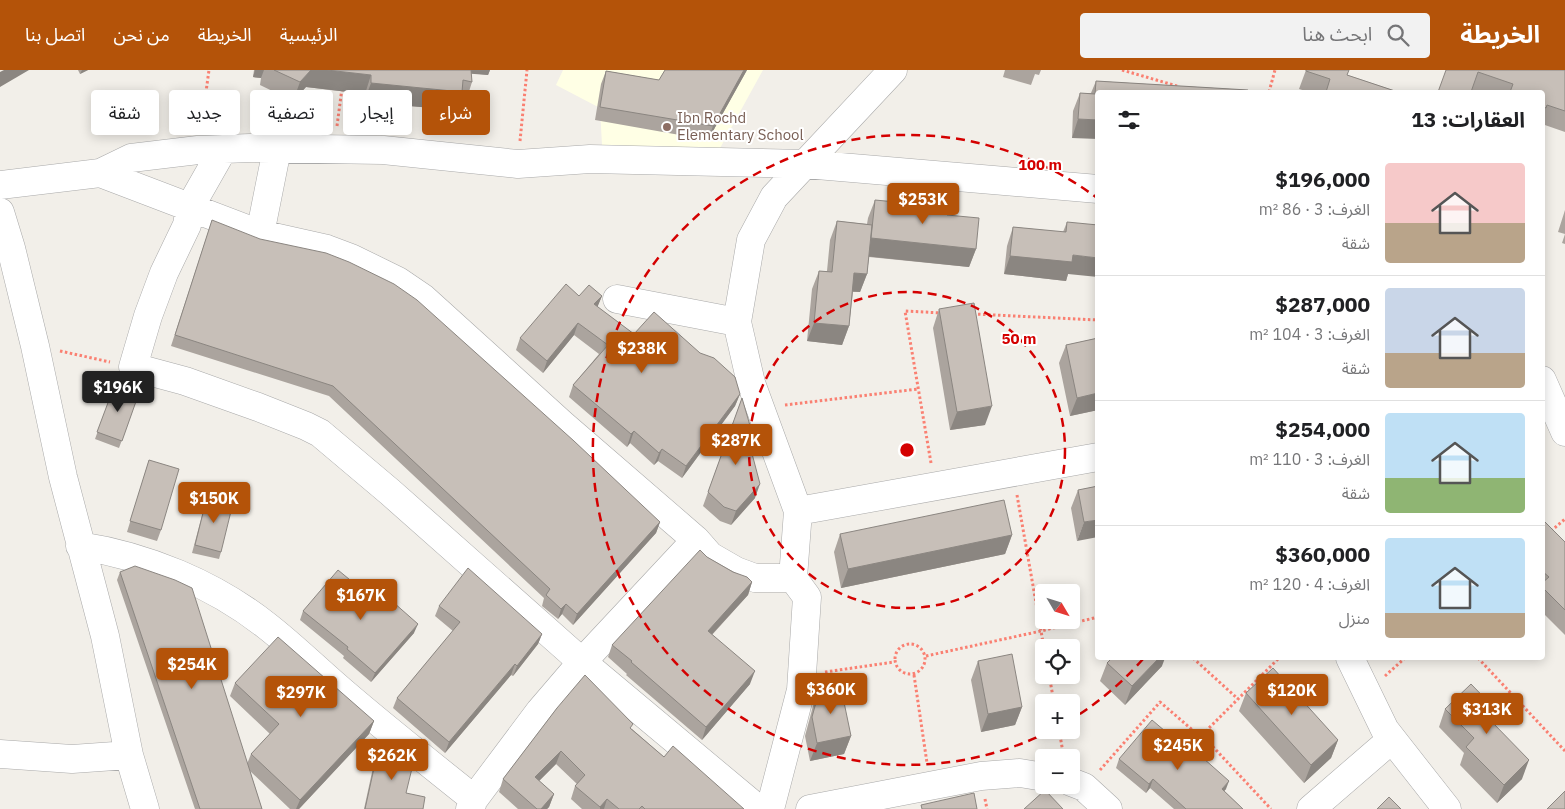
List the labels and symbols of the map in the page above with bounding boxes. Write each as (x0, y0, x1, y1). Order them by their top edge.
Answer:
place label: Ibn Rochd Elementary School (677, 108, 804, 144)
marker: Ibn Rochd Elementary School (661, 121, 673, 133)
text: 100 m (1018, 155, 1062, 174)
pin: $253K (888, 182, 958, 225)
text: 50 m (1002, 329, 1036, 348)
pin: $238K (607, 332, 677, 374)
pin: $196K (83, 370, 153, 413)
pin: $287K (701, 424, 771, 466)
centre of rings (898, 441, 916, 459)
pin: $150K (179, 482, 249, 524)
pin: $167K (326, 578, 396, 621)
north arrow (1035, 584, 1080, 629)
pin: $254K (157, 648, 227, 690)
pin: $360K (796, 672, 866, 715)
pin: $120K (1257, 674, 1327, 716)
pin: $297K (266, 676, 336, 718)
pin: $313K (1452, 692, 1522, 735)
pin: $245K (1143, 728, 1213, 771)
pin: $262K (357, 738, 427, 781)

